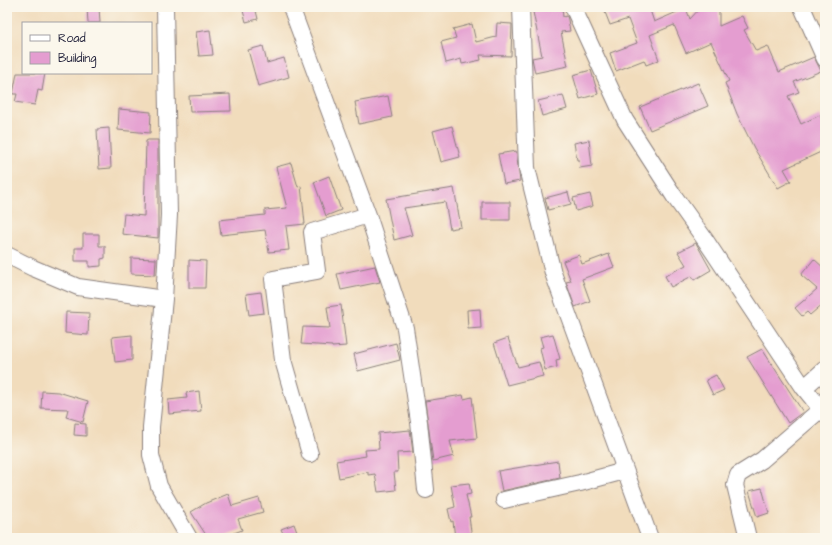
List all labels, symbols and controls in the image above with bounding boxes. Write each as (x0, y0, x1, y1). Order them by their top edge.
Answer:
legend (22, 22, 152, 74)
text: Road (58, 30, 86, 47)
text: Building (58, 50, 96, 68)

